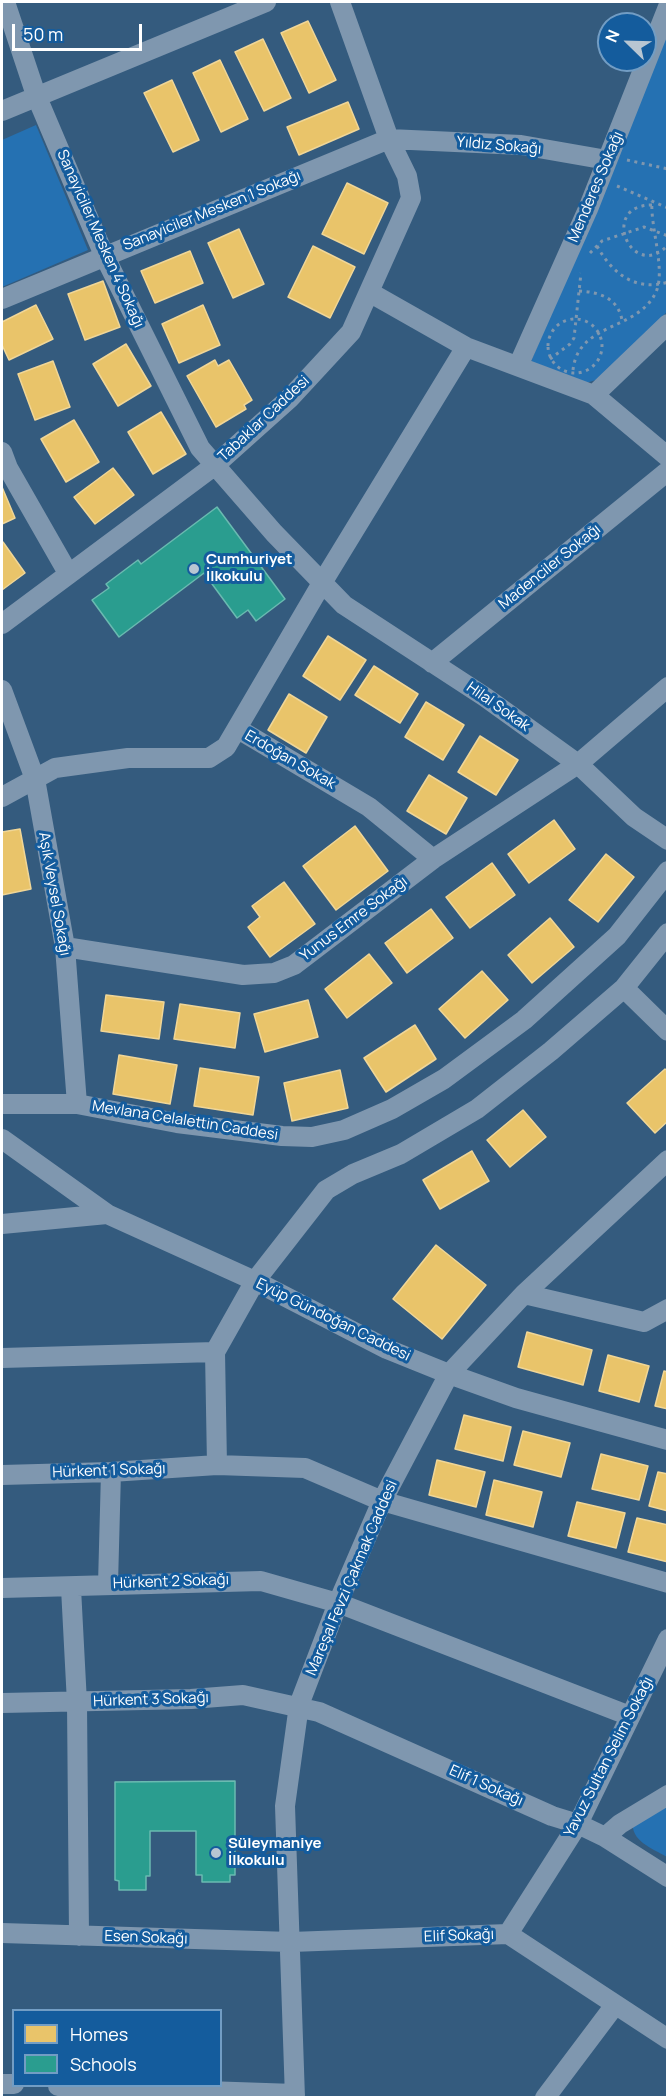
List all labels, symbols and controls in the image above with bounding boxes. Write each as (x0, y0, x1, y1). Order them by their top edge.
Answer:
scale bar (15, 12, 146, 50)
north arrow (597, 12, 657, 72)
text: 50 m (23, 22, 63, 46)
text: N (600, 26, 625, 45)
street label: Menderes Sokağı (564, 129, 628, 245)
street label: Yıldız Sokağı (456, 133, 542, 159)
street label: Sanayiciler Mesken 4 Sokağı (52, 147, 148, 331)
street label: Sanayiciler Mesken 1 Sokağı (120, 167, 304, 255)
street label: Tabaklar Caddesi (215, 372, 313, 466)
street label: Madenciler Sokağı (495, 520, 605, 614)
place label: Cumhuriyet İlkokulu (206, 551, 293, 586)
marker: Cumhuriyet İlkokulu (187, 562, 201, 576)
street label: Hilal Sokak (463, 679, 533, 735)
street label: Erdoğan Sokak (241, 727, 339, 793)
street label: Aşık Veysel Sokağı (34, 831, 74, 957)
street label: Yunus Emre Sokağı (297, 873, 411, 965)
street label: Mevlana Celalettin Caddesi (91, 1097, 279, 1145)
street label: Eyüp Gündoğan Caddesi (253, 1275, 413, 1365)
street label: Hürkent 1 Sokağı (52, 1460, 166, 1482)
street label: Mareşal Fevzi Çakmak Caddesi (303, 1478, 401, 1678)
street label: Hürkent 2 Sokağı (113, 1571, 229, 1593)
street label: Yavuz Sultan Selim Sokağı (561, 1674, 657, 1840)
street label: Hürkent 3 Sokağı (93, 1689, 209, 1711)
street label: Elif 1 Sokağı (446, 1762, 526, 1810)
place label: Süleymaniye İlkokulu (228, 1835, 322, 1870)
marker: Süleymaniye İlkokulu (209, 1846, 223, 1860)
street label: Elif Sokağı (424, 1926, 494, 1946)
street label: Esen Sokağı (104, 1928, 188, 1948)
legend (12, 2009, 222, 2087)
text: Homes (70, 2022, 128, 2046)
text: Schools (70, 2052, 137, 2076)

